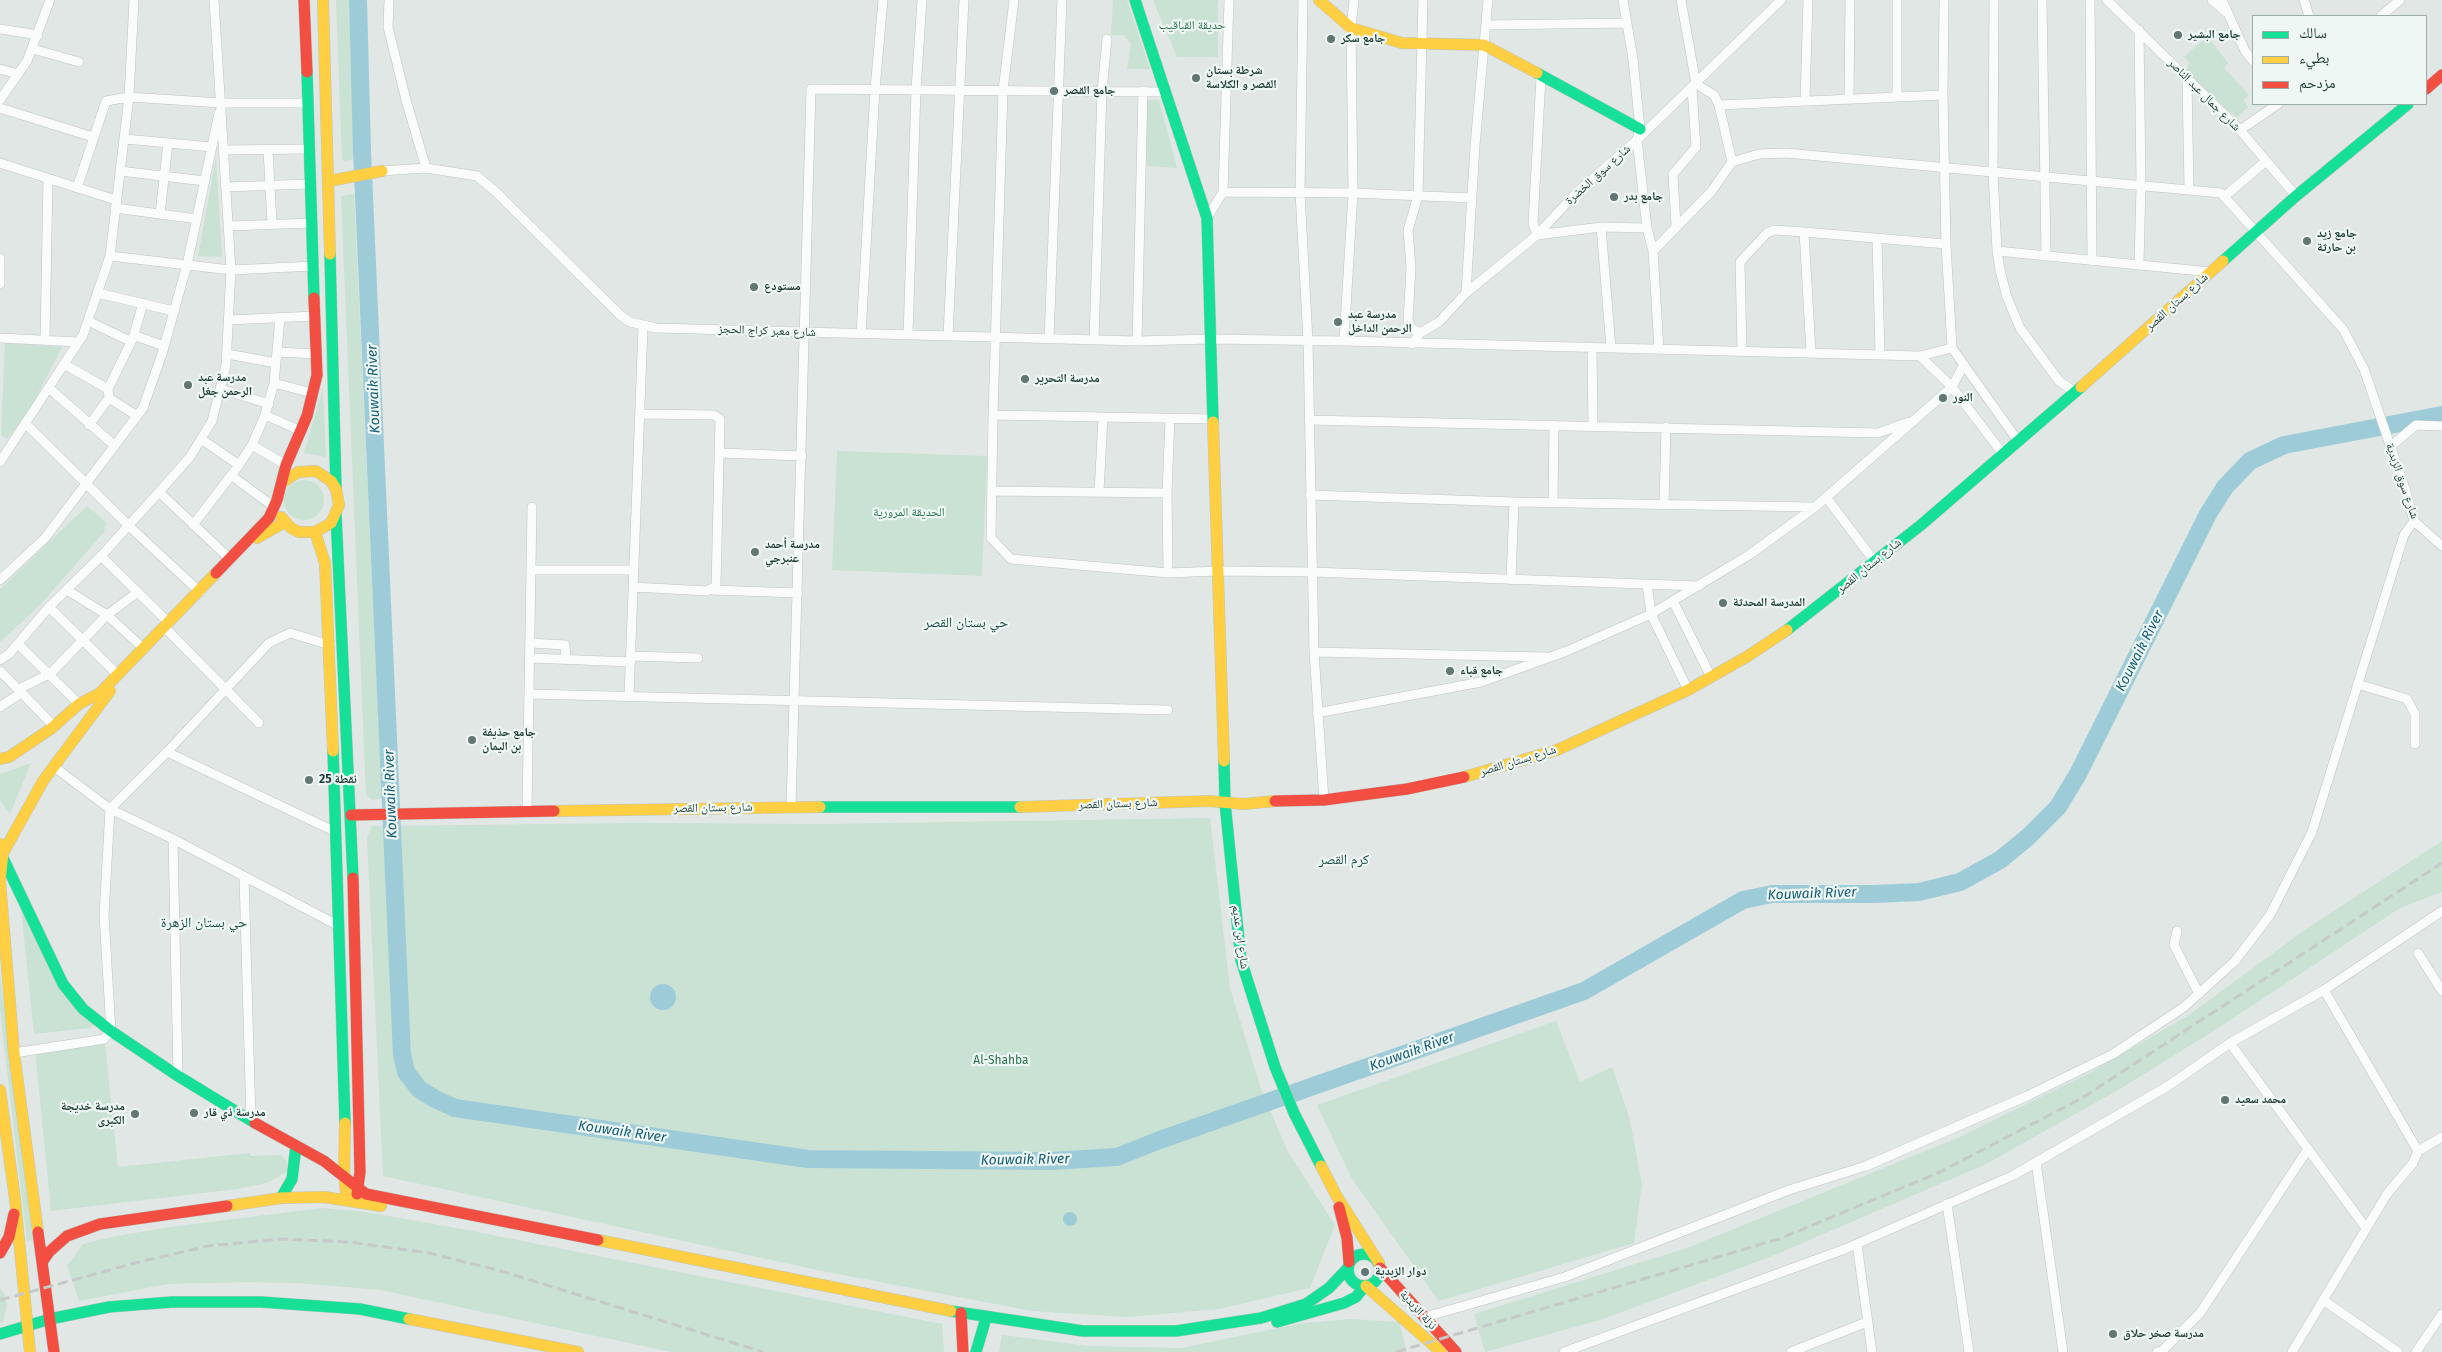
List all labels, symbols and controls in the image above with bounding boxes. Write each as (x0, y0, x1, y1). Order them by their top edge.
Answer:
legend (2252, 15, 2427, 105)
park label: حديقة القباقيب (1159, 19, 1225, 33)
text: سالك (2299, 24, 2327, 42)
place label: جامع البشير (2188, 28, 2240, 42)
marker: جامع البشير (2172, 29, 2184, 41)
place label: جامع سكر (1341, 32, 1385, 46)
marker: جامع سكر (1325, 33, 1337, 45)
text: بطيء (2299, 49, 2329, 67)
street label: شارع جمال عبد الناصر (2165, 56, 2243, 134)
place label: شرطة بستان القصر و الكلاسة (1206, 64, 1277, 92)
marker: شرطة بستان القصر و الكلاسة (1190, 72, 1202, 84)
text: مزدحم (2299, 74, 2336, 92)
place label: جامع القصر (1064, 84, 1115, 98)
marker: جامع القصر (1048, 85, 1060, 97)
street label: شارع سوق الخضرة (1562, 142, 1634, 208)
place label: جامع بدر (1624, 190, 1663, 204)
marker: جامع بدر (1608, 191, 1620, 203)
place label: جامع زيد بن حارثة (2317, 227, 2357, 255)
marker: جامع زيد بن حارثة (2301, 235, 2313, 247)
street label: شارع بستان القصر (2143, 270, 2211, 334)
place label: مستودع (764, 280, 801, 294)
marker: مستودع (748, 281, 760, 293)
place label: مدرسة عبد الرحمن الداخل (1348, 308, 1412, 336)
marker: مدرسة عبد الرحمن الداخل (1332, 316, 1344, 328)
street label: شارع معبر كراج الحجز (718, 322, 816, 340)
water label: Kouwaik River (364, 344, 384, 434)
place label: مدرسة عبد الرحمن جغل (198, 371, 252, 399)
place label: مدرسة التحرير (1035, 372, 1100, 386)
marker: مدرسة التحرير (1019, 373, 1031, 385)
marker: مدرسة عبد الرحمن جغل (182, 379, 194, 391)
place label: النور (1953, 391, 1973, 405)
marker: النور (1937, 392, 1949, 404)
street label: شارع سوق الزبدية (2382, 441, 2422, 521)
park label: الحديقة المرورية (873, 506, 945, 520)
street label: شارع بستان القصر (1834, 536, 1904, 596)
place label: مدرسة أحمد عنبرجي (765, 538, 820, 566)
marker: مدرسة أحمد عنبرجي (749, 546, 761, 558)
place label: المدرسة المحدثة (1733, 596, 1806, 610)
marker: المدرسة المحدثة (1717, 597, 1729, 609)
water label: Kouwaik River (2112, 608, 2168, 694)
district label: حي بستان القصر (924, 615, 1008, 631)
place label: جامع قباء (1460, 664, 1503, 678)
marker: جامع قباء (1444, 665, 1456, 677)
place label: جامع حذيفة بن اليمان (482, 726, 536, 754)
marker: جامع حذيفة بن اليمان (466, 734, 478, 746)
street label: شارع بستان القصر (1478, 743, 1558, 779)
water label: Kouwaik River (381, 749, 401, 839)
place label: نقطة 25 (319, 773, 357, 787)
marker: نقطة 25 (303, 774, 315, 786)
street label: شارع بستان القصر (1078, 795, 1158, 813)
street label: شارع بستان القصر (673, 800, 753, 816)
district label: كرم القصر (1319, 852, 1369, 868)
water label: Kouwaik River (1767, 884, 1857, 904)
street label: شارع ابن عديم (1228, 904, 1252, 970)
district label: حي بستان الزهرة (161, 915, 247, 931)
water label: Kouwaik River (1367, 1029, 1457, 1075)
park label: Al-Shahba (973, 1054, 1029, 1068)
place label: محمد سعيد (2235, 1093, 2286, 1107)
marker: محمد سعيد (2219, 1094, 2231, 1106)
place label: مدرسة خديجة الكبرى (61, 1100, 125, 1128)
place label: مدرسة ذي قار (204, 1106, 266, 1120)
marker: مدرسة ذي قار (188, 1107, 200, 1119)
marker: مدرسة خديجة الكبرى (129, 1108, 141, 1120)
water label: Kouwaik River (577, 1118, 667, 1146)
water label: Kouwaik River (980, 1151, 1070, 1169)
place label: دوار الزبدية (1375, 1265, 1427, 1279)
marker: دوار الزبدية (1359, 1266, 1371, 1278)
street label: نزلة الزبدية (1397, 1287, 1439, 1333)
place label: مدرسة صخر حلاق (2123, 1327, 2204, 1341)
marker: مدرسة صخر حلاق (2107, 1328, 2119, 1340)

